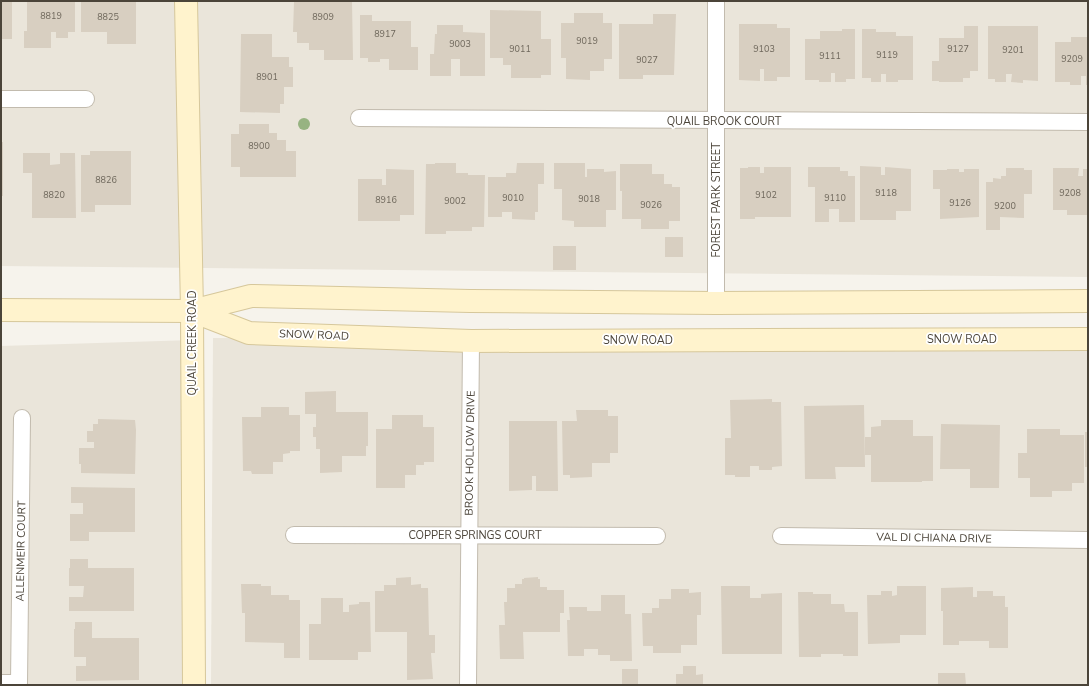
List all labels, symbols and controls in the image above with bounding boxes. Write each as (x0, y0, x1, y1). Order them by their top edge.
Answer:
house number: 8819 (40, 10, 62, 22)
house number: 8825 (97, 11, 119, 23)
house number: 8909 (312, 11, 334, 23)
house number: 8917 (374, 28, 396, 40)
house number: 9019 (576, 35, 598, 47)
house number: 9003 (449, 38, 471, 50)
house number: 9011 (509, 43, 531, 55)
house number: 9103 (753, 43, 775, 55)
house number: 9127 (947, 43, 969, 55)
house number: 9201 (1002, 44, 1024, 56)
house number: 9119 (876, 49, 898, 61)
house number: 9111 (819, 50, 841, 62)
house number: 9209 (1061, 53, 1083, 65)
house number: 9027 (636, 54, 658, 66)
house number: 8901 (256, 71, 278, 83)
street label: QUAIL BROOK COURT (667, 114, 782, 129)
house number: 8900 (248, 140, 270, 152)
street label: FOREST PARK STREET (709, 142, 724, 258)
house number: 8826 (95, 174, 117, 186)
house number: 9118 (875, 187, 897, 199)
house number: 9208 (1059, 187, 1081, 199)
house number: 8820 (43, 189, 65, 201)
house number: 9102 (755, 189, 777, 201)
house number: 9010 (502, 192, 524, 204)
house number: 9110 (824, 192, 846, 204)
house number: 9018 (578, 193, 600, 205)
house number: 8916 (375, 194, 397, 206)
house number: 9002 (444, 195, 466, 207)
house number: 9126 (949, 197, 971, 209)
house number: 9026 (640, 199, 662, 211)
house number: 9200 (994, 200, 1016, 212)
street label: QUAIL CREEK ROAD (185, 290, 200, 396)
street label: SNOW ROAD (279, 326, 349, 344)
street label: SNOW ROAD (927, 332, 997, 347)
street label: SNOW ROAD (603, 333, 673, 348)
street label: BROOK HOLLOW DRIVE (461, 390, 479, 516)
street label: ALLENMEIR COURT (13, 500, 29, 601)
street label: COPPER SPRINGS COURT (408, 528, 542, 543)
street label: VAL DI CHIANA DRIVE (875, 529, 992, 547)

